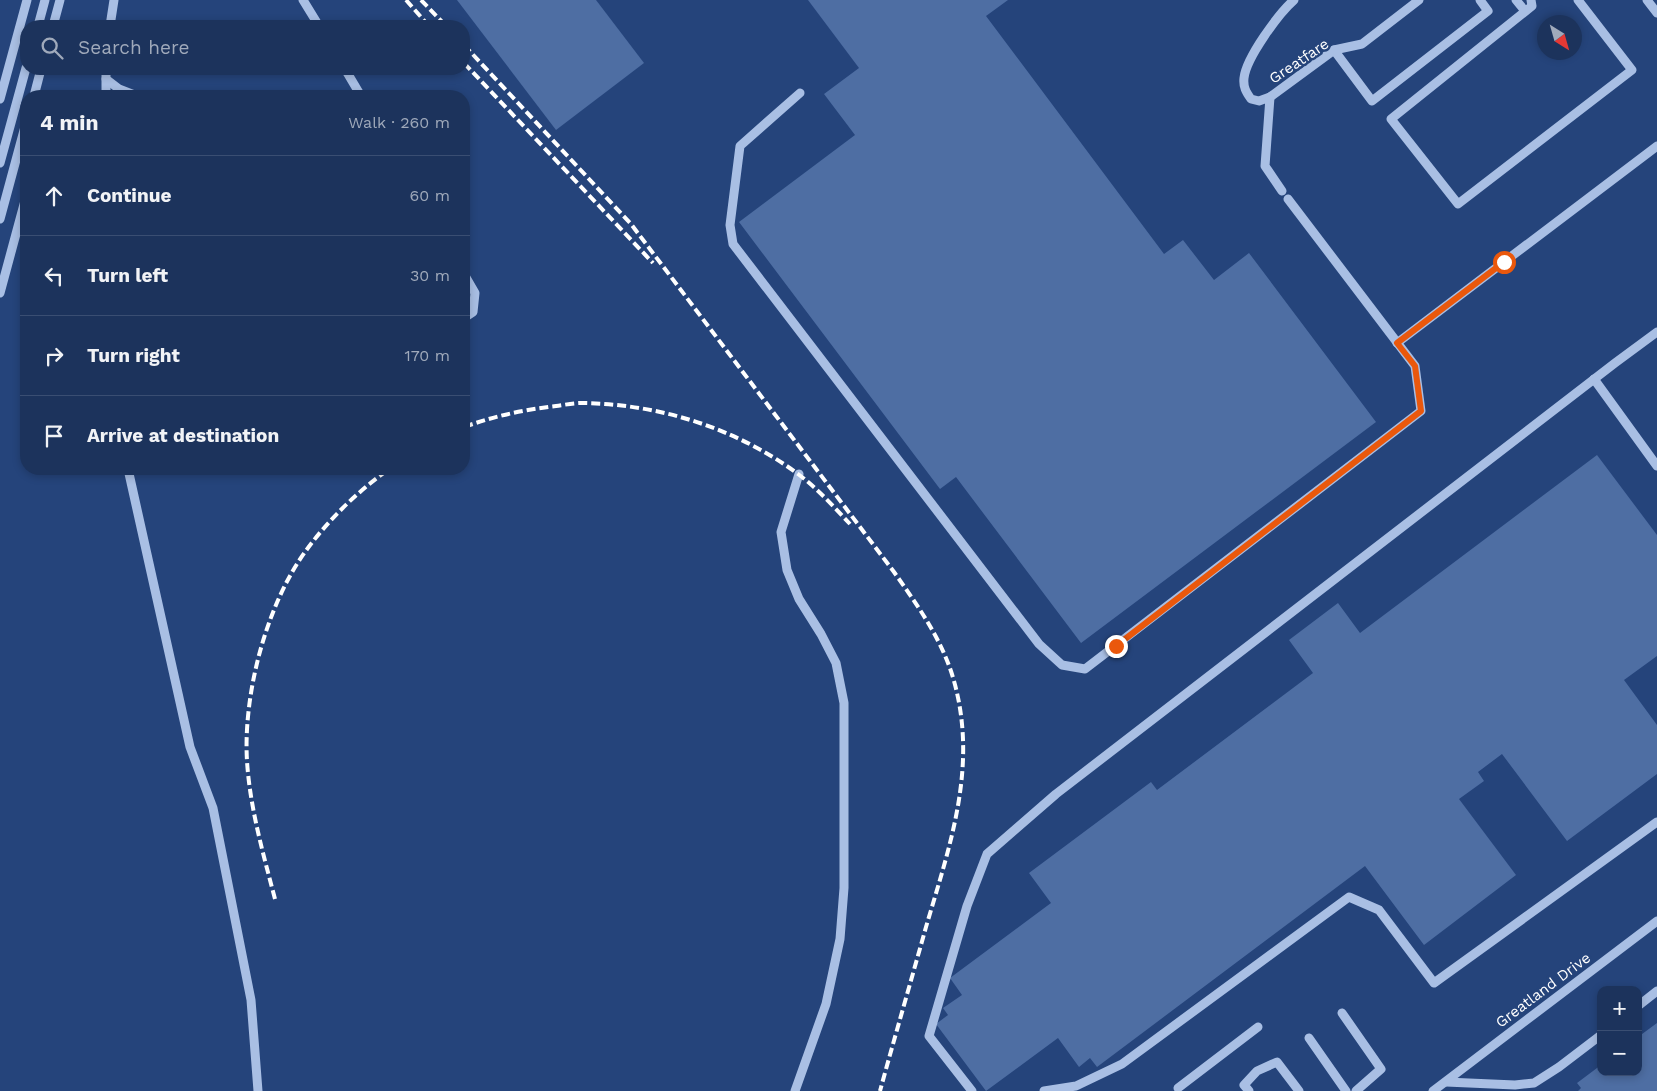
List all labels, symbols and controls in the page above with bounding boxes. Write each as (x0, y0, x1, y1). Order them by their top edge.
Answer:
north arrow (1537, 15, 1582, 60)
search box (20, 20, 470, 75)
icon: search (38, 34, 66, 62)
street label: Greatfare (1266, 35, 1332, 87)
text: Search here (78, 36, 189, 59)
text: 4 min (40, 110, 98, 135)
text: Walk · 260 m (348, 113, 450, 132)
icon: ahead (40, 182, 68, 210)
text: Continue (87, 184, 171, 207)
text: 60 m (410, 186, 450, 205)
route start (1493, 251, 1516, 274)
icon: left (40, 262, 68, 290)
text: Turn left (87, 264, 168, 287)
text: 30 m (410, 266, 450, 285)
icon: right (40, 342, 68, 370)
text: Turn right (87, 344, 180, 367)
text: 170 m (404, 346, 450, 365)
icon: arrive (40, 422, 68, 450)
text: Arrive at destination (87, 424, 279, 447)
route end (1105, 635, 1128, 658)
street label: Greatland Drive (1492, 948, 1594, 1032)
map controls (1597, 986, 1642, 1076)
button: + (1597, 986, 1642, 1031)
button: − (1597, 1031, 1642, 1076)

